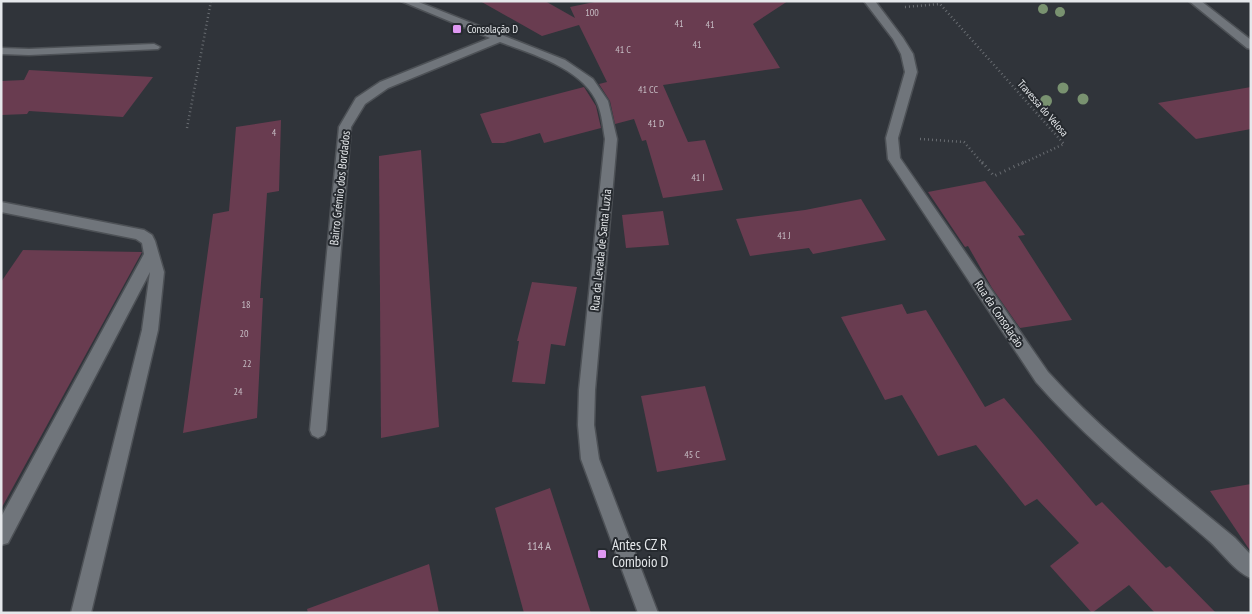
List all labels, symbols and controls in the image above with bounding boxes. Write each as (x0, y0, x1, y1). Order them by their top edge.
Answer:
house number: 100 (585, 6, 599, 19)
house number: 41 (675, 17, 684, 30)
house number: 41 (706, 18, 715, 31)
place label: Consolação D (467, 22, 518, 36)
marker: Consolação D (451, 23, 463, 35)
house number: 41 (693, 38, 702, 51)
house number: 41 C (615, 43, 631, 56)
street label: Travessa do Velosa (1015, 77, 1071, 139)
house number: 41 CC (638, 83, 658, 96)
house number: 41 D (648, 117, 664, 130)
house number: 4 (272, 126, 277, 139)
street label: Bairro Grémio dos Bordados (326, 130, 353, 246)
house number: 41 I (691, 171, 705, 184)
street label: Rua da Levada de Santa Luzia (587, 188, 614, 312)
house number: 41 J (777, 229, 791, 242)
street label: Rua da Consolação (972, 277, 1027, 350)
house number: 18 (242, 298, 251, 311)
house number: 20 (240, 327, 249, 340)
house number: 22 (243, 357, 252, 370)
house number: 24 (234, 385, 243, 398)
house number: 45 C (684, 448, 700, 461)
place label: Antes CZ R Comboio D (612, 535, 669, 571)
house number: 114 A (527, 538, 551, 553)
marker: Antes CZ R Comboio D (596, 548, 608, 560)

